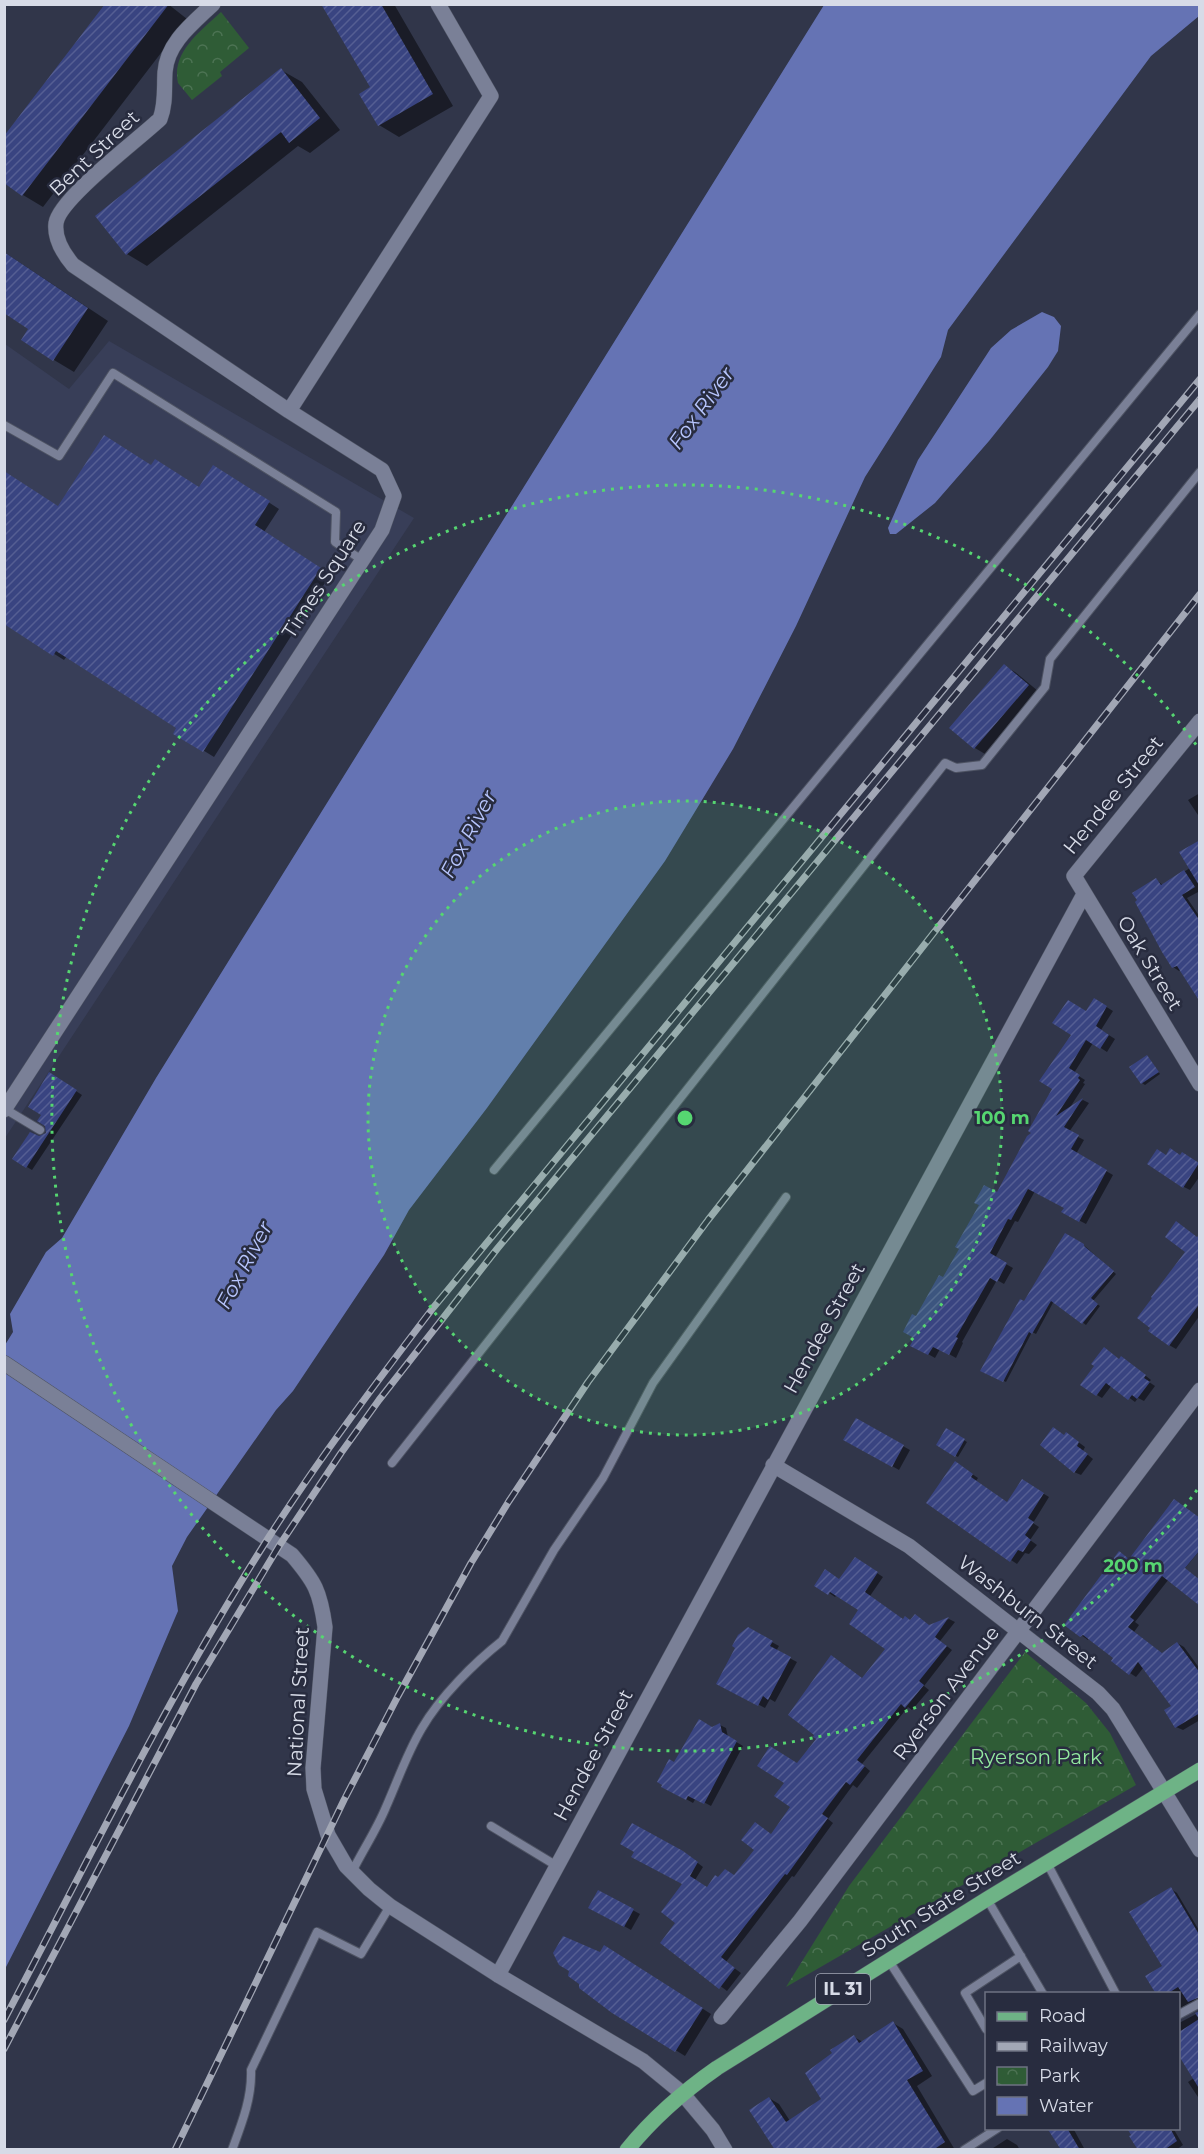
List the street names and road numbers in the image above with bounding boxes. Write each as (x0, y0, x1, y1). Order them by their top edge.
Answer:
street label: Bent Street (44, 105, 144, 201)
street label: Times Square (277, 515, 371, 643)
street label: Hendee Street (1058, 731, 1168, 859)
street label: Oak Street (1112, 911, 1188, 1015)
street label: Hendee Street (778, 1259, 870, 1397)
street label: Washburn Street (954, 1550, 1102, 1674)
street label: Ryerson Avenue (888, 1621, 1004, 1765)
street label: National Street (282, 1626, 314, 1778)
street label: Hendee Street (548, 1685, 638, 1825)
street label: South State Street (857, 1845, 1025, 1963)
road number: IL 31 (816, 1974, 870, 2004)

